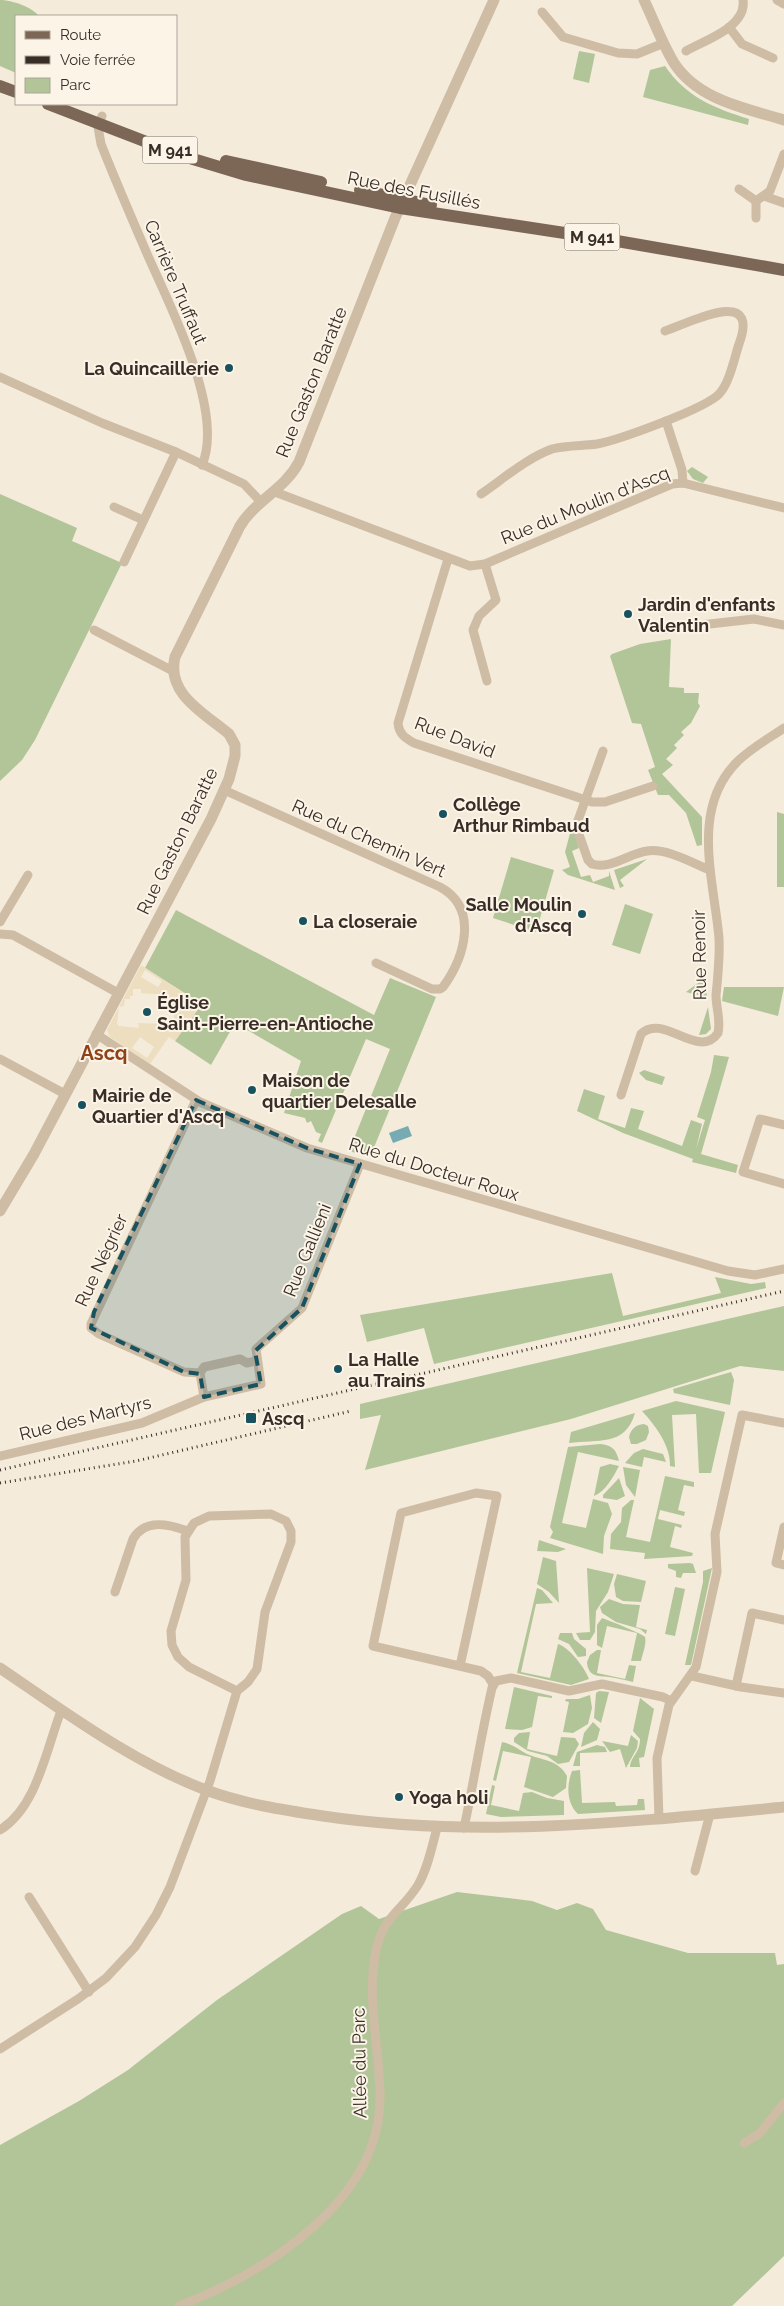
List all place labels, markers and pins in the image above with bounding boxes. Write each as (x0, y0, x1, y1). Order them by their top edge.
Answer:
place label: La Quincaillerie (84, 358, 219, 379)
marker: La Quincaillerie (223, 362, 235, 374)
place label: Jardin d'enfants Valentin (638, 594, 776, 636)
marker: Jardin d'enfants Valentin (622, 608, 634, 620)
place label: Collège Arthur Rimbaud (453, 794, 590, 836)
marker: Collège Arthur Rimbaud (437, 808, 449, 820)
place label: Salle Moulin d'Ascq (466, 894, 572, 936)
marker: Salle Moulin d'Ascq (576, 908, 588, 920)
place label: La closeraie (313, 911, 417, 932)
marker: La closeraie (297, 915, 309, 927)
place label: Église Saint-Pierre-en-Antioche (157, 992, 373, 1034)
marker: Église Saint-Pierre-en-Antioche (141, 1006, 153, 1018)
place label: Maison de quartier Delesalle (262, 1070, 417, 1112)
marker: Maison de quartier Delesalle (246, 1084, 258, 1096)
place label: Mairie de Quartier d'Ascq (92, 1085, 224, 1127)
marker: Mairie de Quartier d'Ascq (76, 1099, 88, 1111)
place label: La Halle au Trains (348, 1349, 425, 1391)
marker: La Halle au Trains (332, 1363, 344, 1375)
place label: Ascq (262, 1408, 304, 1429)
marker: Ascq (244, 1411, 258, 1425)
place label: Yoga holi (409, 1787, 488, 1808)
marker: Yoga holi (393, 1791, 405, 1803)

